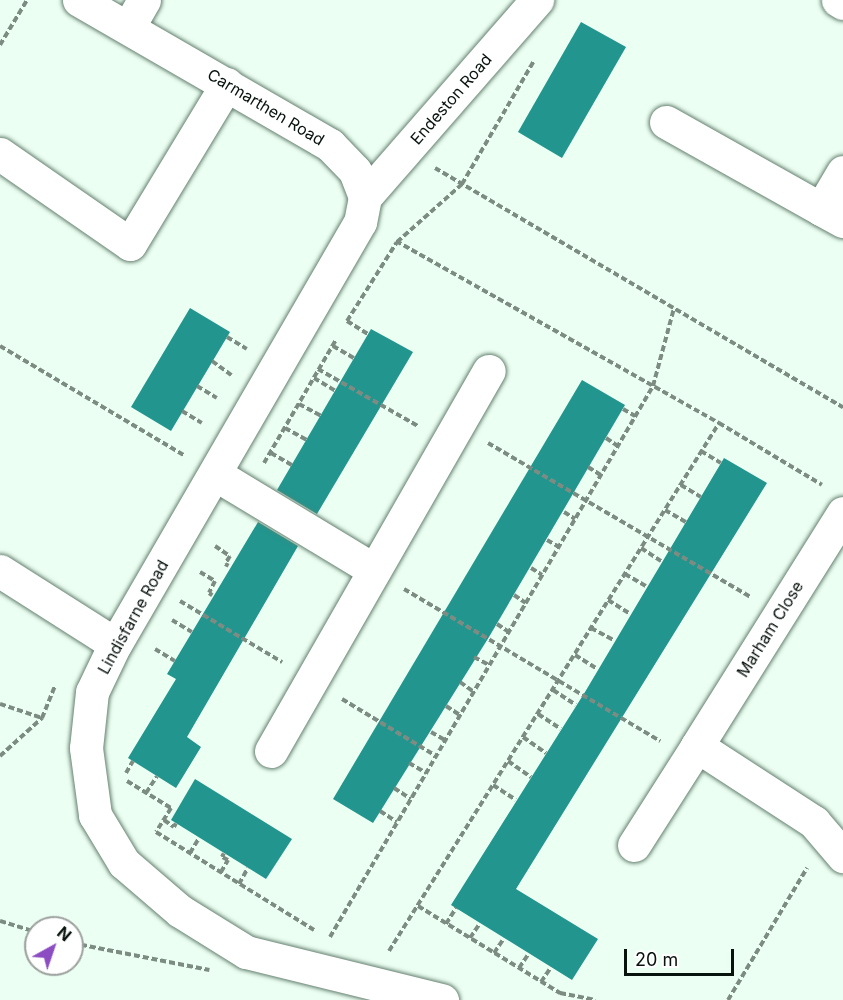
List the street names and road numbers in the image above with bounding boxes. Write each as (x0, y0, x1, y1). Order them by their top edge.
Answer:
street label: Endeston Road (406, 50, 496, 148)
street label: Carmarthen Road (204, 65, 328, 149)
street label: Lindisfarne Road (94, 557, 172, 677)
street label: Marham Close (733, 577, 807, 681)

